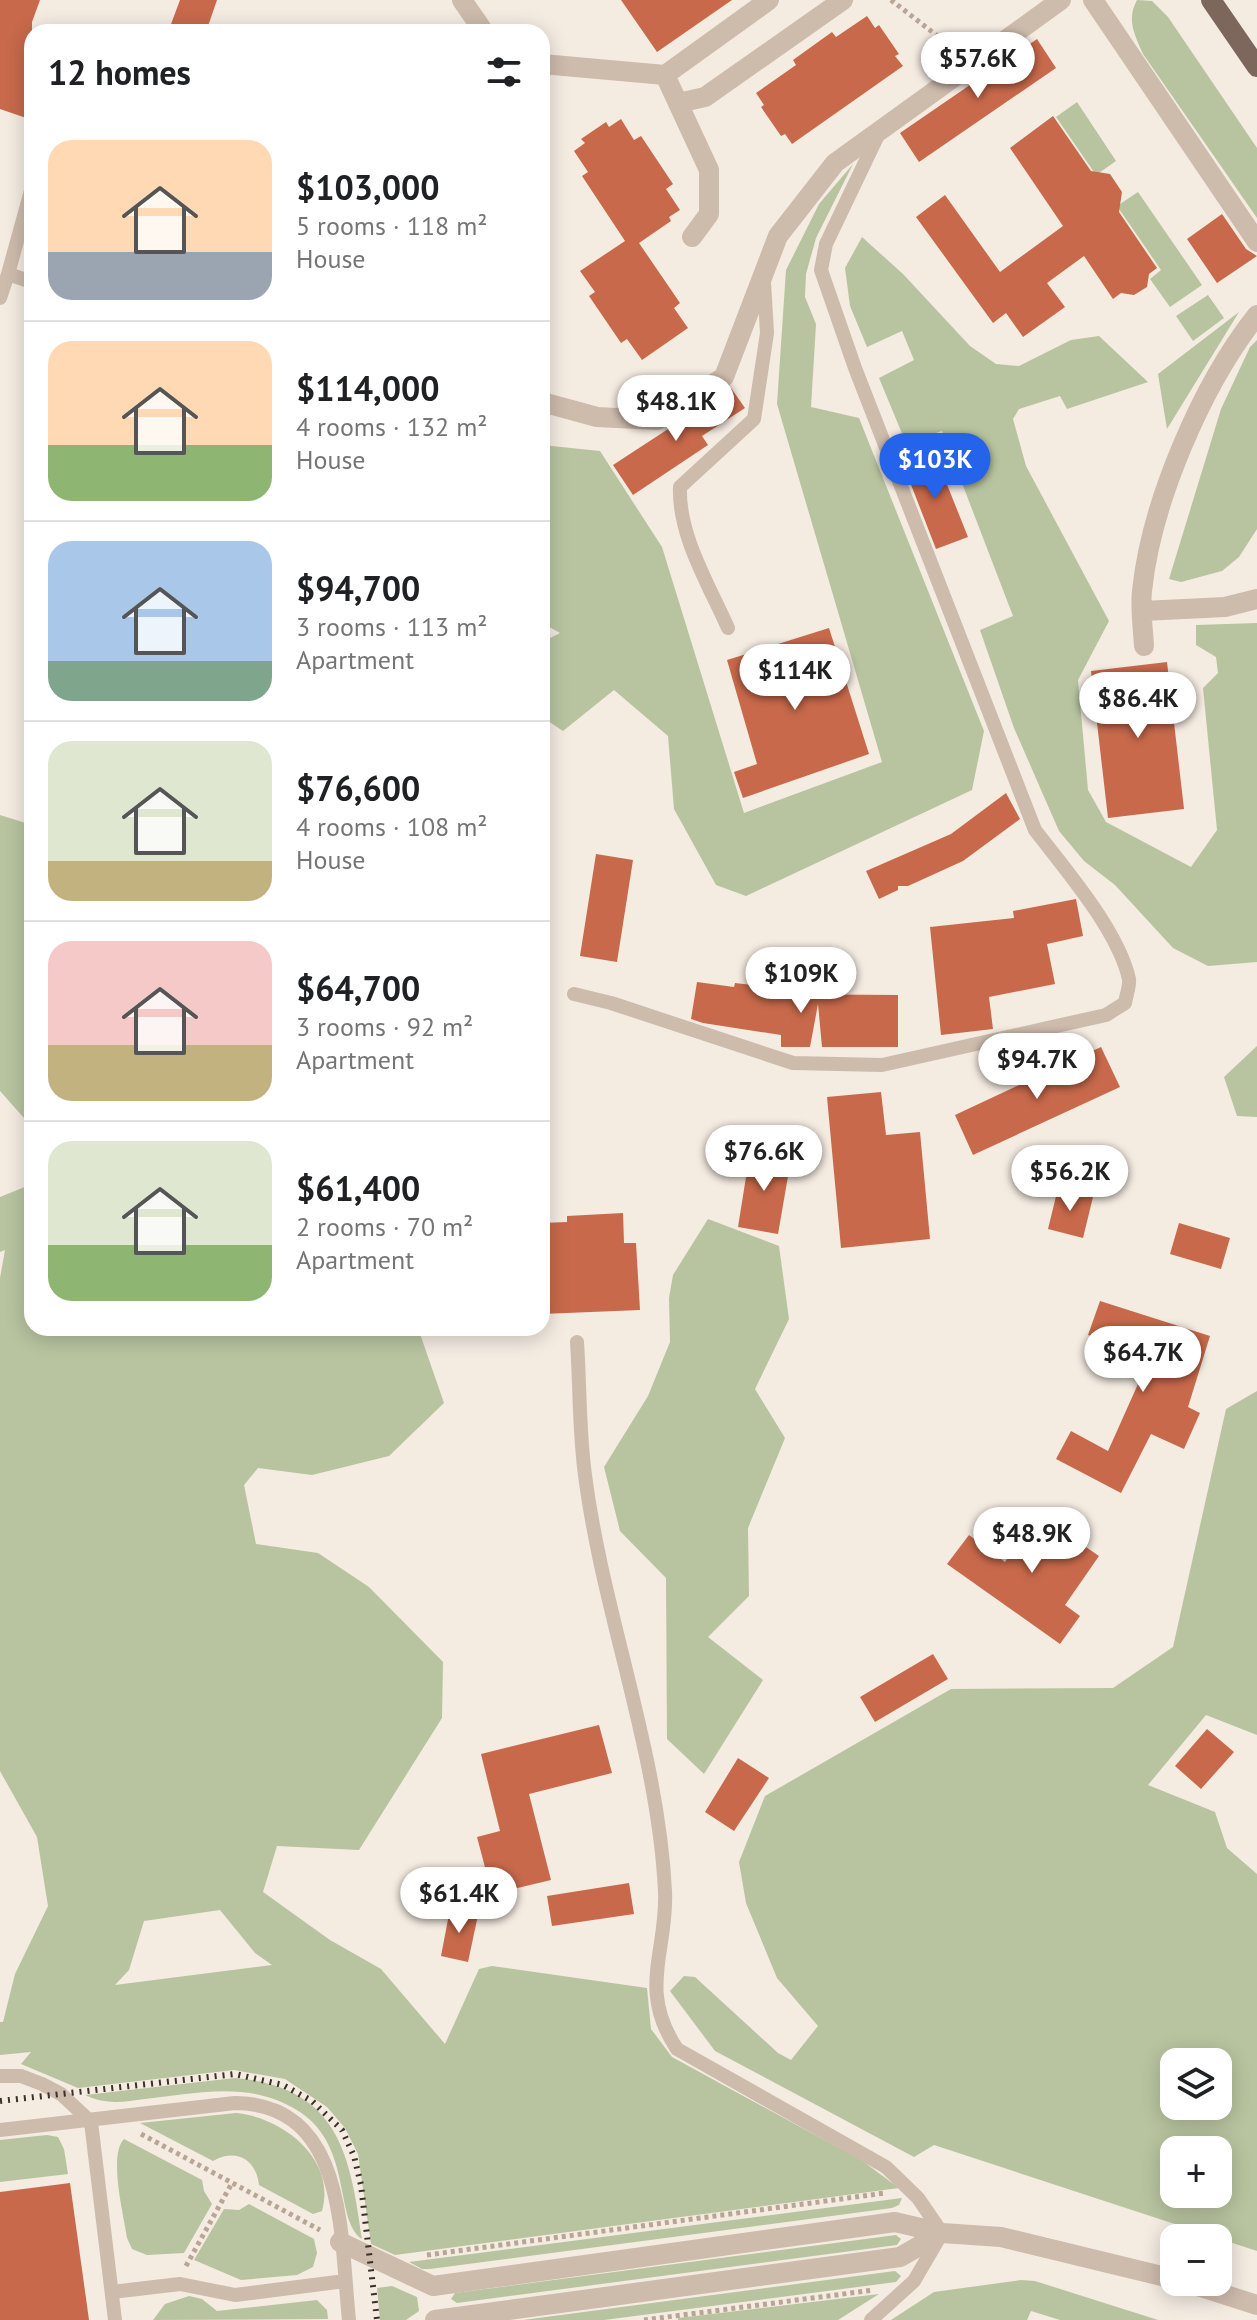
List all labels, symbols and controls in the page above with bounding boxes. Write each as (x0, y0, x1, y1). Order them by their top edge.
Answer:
pin: $57.6K (913, 32, 1043, 100)
text: $57.6K (939, 41, 1017, 74)
text: 12 homes (48, 50, 191, 94)
icon: filters (482, 50, 526, 94)
text: $103,000 (296, 165, 440, 209)
icon: home (112, 172, 208, 268)
text: 5 rooms · 118 m² (296, 209, 488, 242)
text: House (296, 242, 366, 275)
text: $114,000 (296, 366, 440, 410)
icon: home (112, 373, 208, 469)
pin: $48.1K (611, 375, 741, 443)
text: $48.1K (635, 384, 717, 417)
text: 4 rooms · 132 m² (296, 410, 488, 443)
pin: $103K (879, 433, 991, 501)
text: $103K (897, 442, 973, 475)
text: House (296, 443, 366, 476)
text: $94,700 (296, 566, 420, 610)
icon: home (112, 573, 208, 669)
text: 3 rooms · 113 m² (296, 610, 488, 643)
text: Apartment (296, 643, 414, 676)
pin: $114K (739, 644, 851, 712)
text: $114K (757, 653, 833, 686)
pin: $86.4K (1073, 672, 1203, 740)
text: $86.4K (1097, 681, 1179, 714)
text: $76,600 (296, 766, 420, 810)
icon: home (112, 773, 208, 869)
text: 4 rooms · 108 m² (296, 810, 488, 843)
text: House (296, 843, 366, 876)
pin: $109K (745, 947, 857, 1015)
text: $109K (763, 956, 839, 989)
text: $64,700 (296, 966, 420, 1010)
icon: home (112, 973, 208, 1069)
text: 3 rooms · 92 m² (296, 1010, 473, 1043)
pin: $94.7K (972, 1033, 1102, 1101)
text: $94.7K (996, 1042, 1078, 1075)
text: Apartment (296, 1043, 414, 1076)
pin: $76.6K (699, 1125, 829, 1193)
text: $76.6K (723, 1134, 805, 1167)
pin: $56.2K (1005, 1145, 1135, 1213)
text: $56.2K (1029, 1154, 1111, 1187)
text: $61,400 (296, 1166, 420, 1210)
icon: home (112, 1173, 208, 1269)
text: 2 rooms · 70 m² (296, 1210, 473, 1243)
text: Apartment (296, 1243, 414, 1276)
pin: $64.7K (1078, 1326, 1208, 1394)
text: $64.7K (1102, 1335, 1184, 1368)
pin: $48.9K (967, 1507, 1097, 1575)
text: $48.9K (991, 1516, 1073, 1549)
pin: $61.4K (394, 1867, 524, 1935)
text: $61.4K (418, 1876, 500, 1909)
map controls (1160, 2048, 1232, 2296)
button: layers (1160, 2048, 1232, 2120)
button: + (1160, 2136, 1232, 2208)
button: − (1160, 2224, 1232, 2296)

